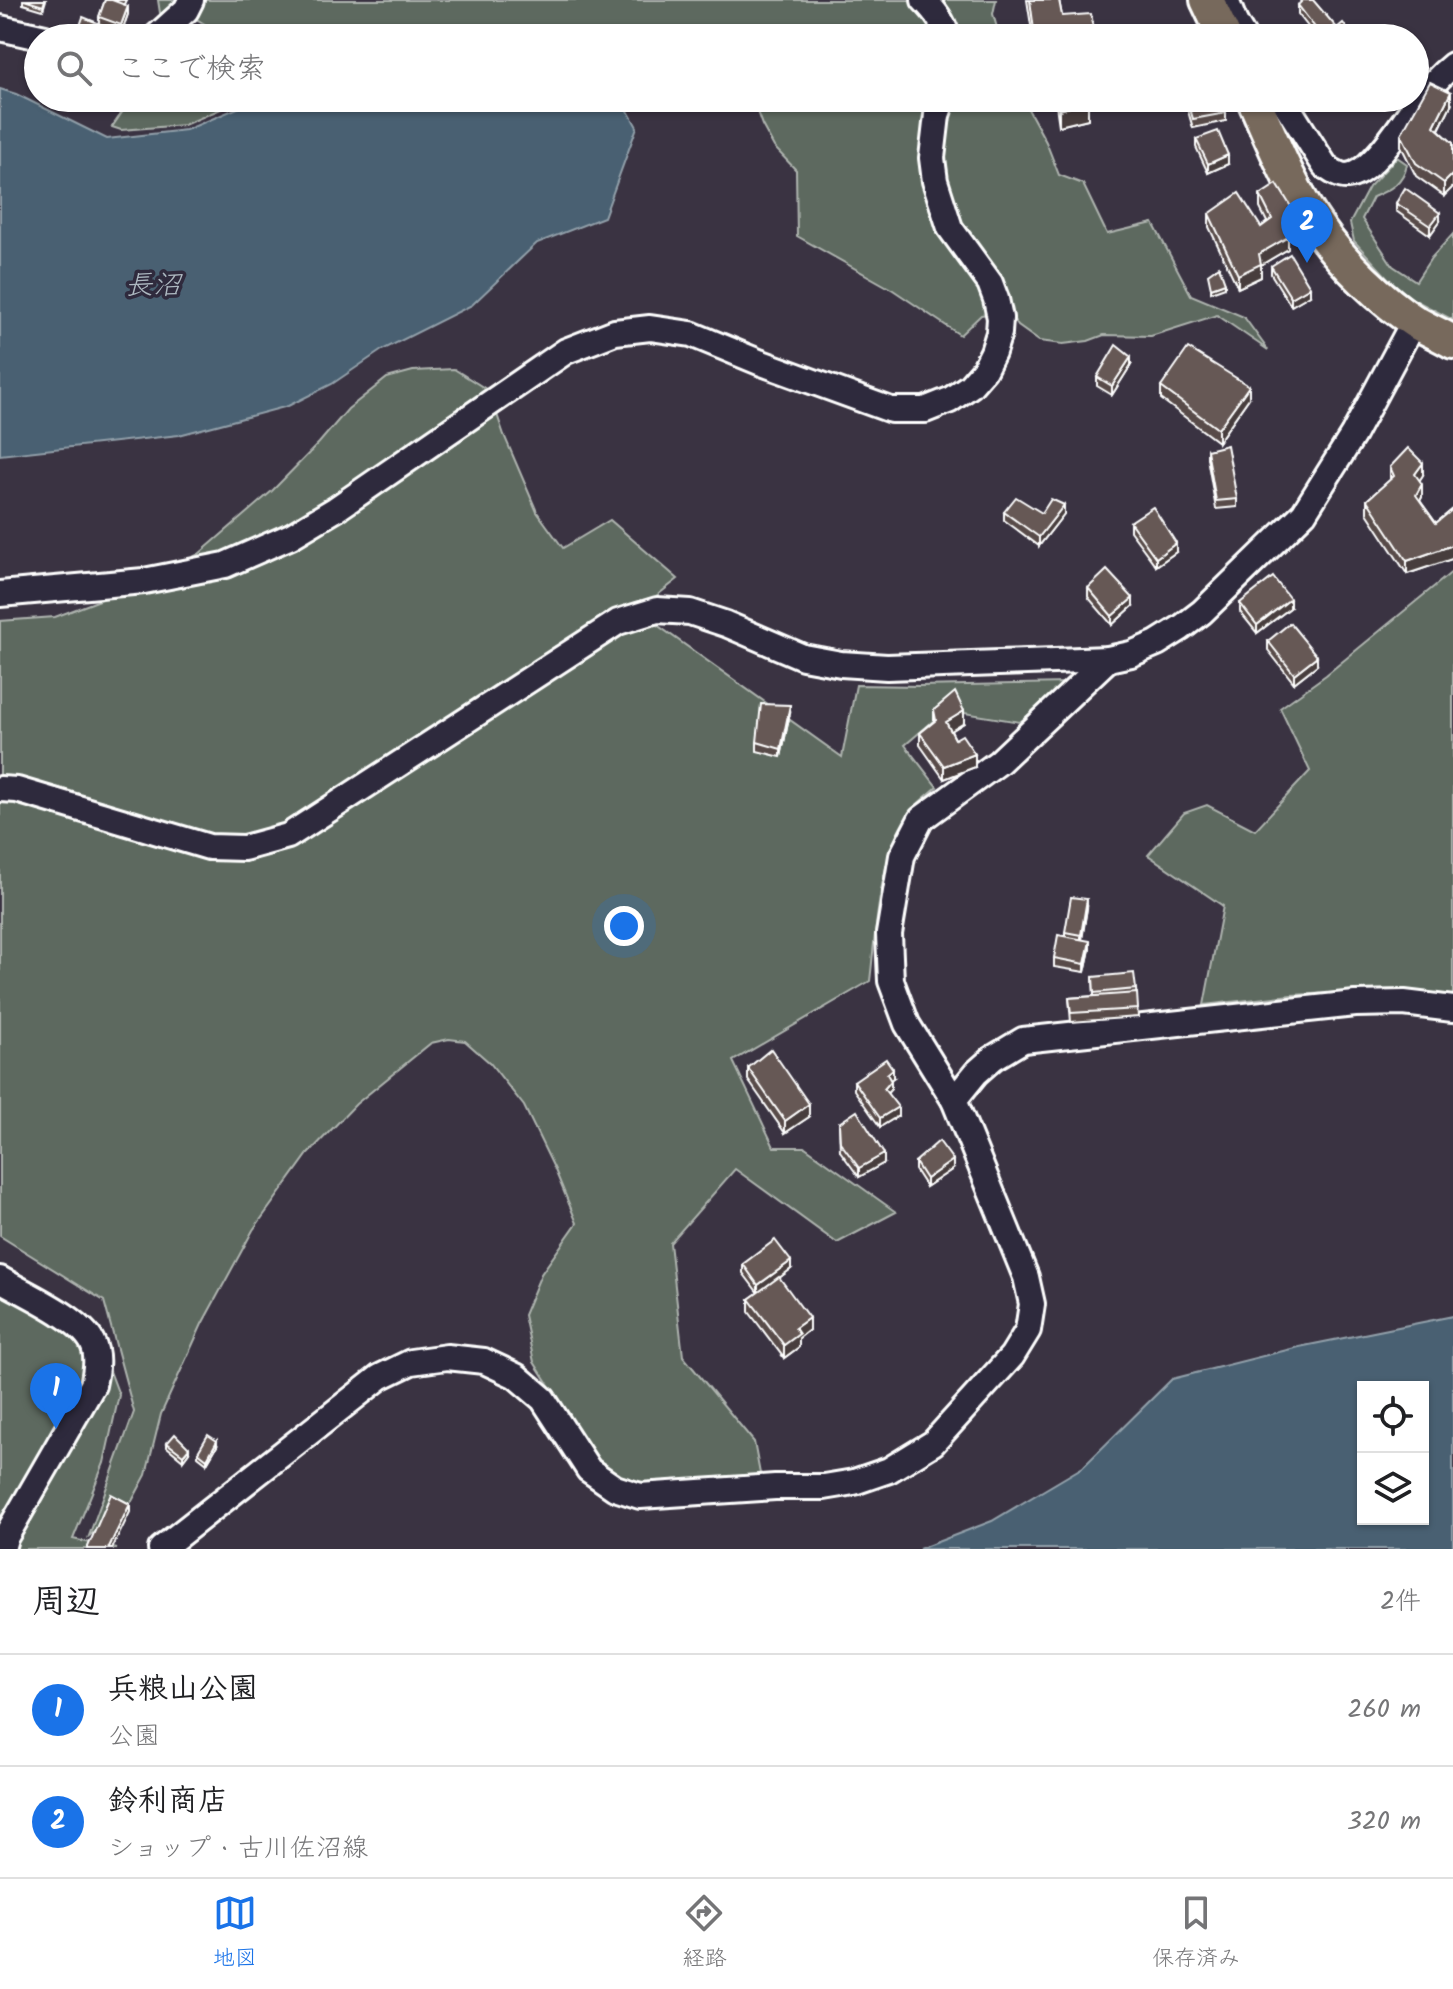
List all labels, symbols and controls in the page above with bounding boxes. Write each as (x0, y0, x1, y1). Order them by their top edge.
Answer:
search box (24, 24, 1429, 112)
icon: search (52, 46, 96, 90)
text: ここで検索 (116, 46, 266, 94)
pin: 2 (1281, 197, 1333, 263)
water label: 長沼 (125, 264, 183, 309)
your location (604, 906, 644, 946)
pin: 1 (30, 1363, 82, 1429)
map controls (1357, 1381, 1429, 1525)
button: locate (1357, 1381, 1429, 1453)
button: layers (1357, 1453, 1429, 1525)
text: 周辺 (32, 1576, 100, 1630)
text: 2件 (1380, 1581, 1421, 1623)
text: 兵粮山公園 (108, 1666, 258, 1714)
text: 1 (54, 1689, 62, 1731)
text: 260 m (1347, 1689, 1421, 1731)
text: 公園 (108, 1716, 160, 1758)
text: 鈴利商店 (108, 1778, 228, 1826)
text: 2 (50, 1801, 66, 1843)
text: 320 m (1347, 1801, 1421, 1843)
text: ショップ · 古川佐沼線 (108, 1828, 368, 1870)
tab: 地図 (213, 1891, 257, 1977)
tab: 経路 (682, 1891, 726, 1977)
tab: 保存済み (1152, 1891, 1240, 1977)

